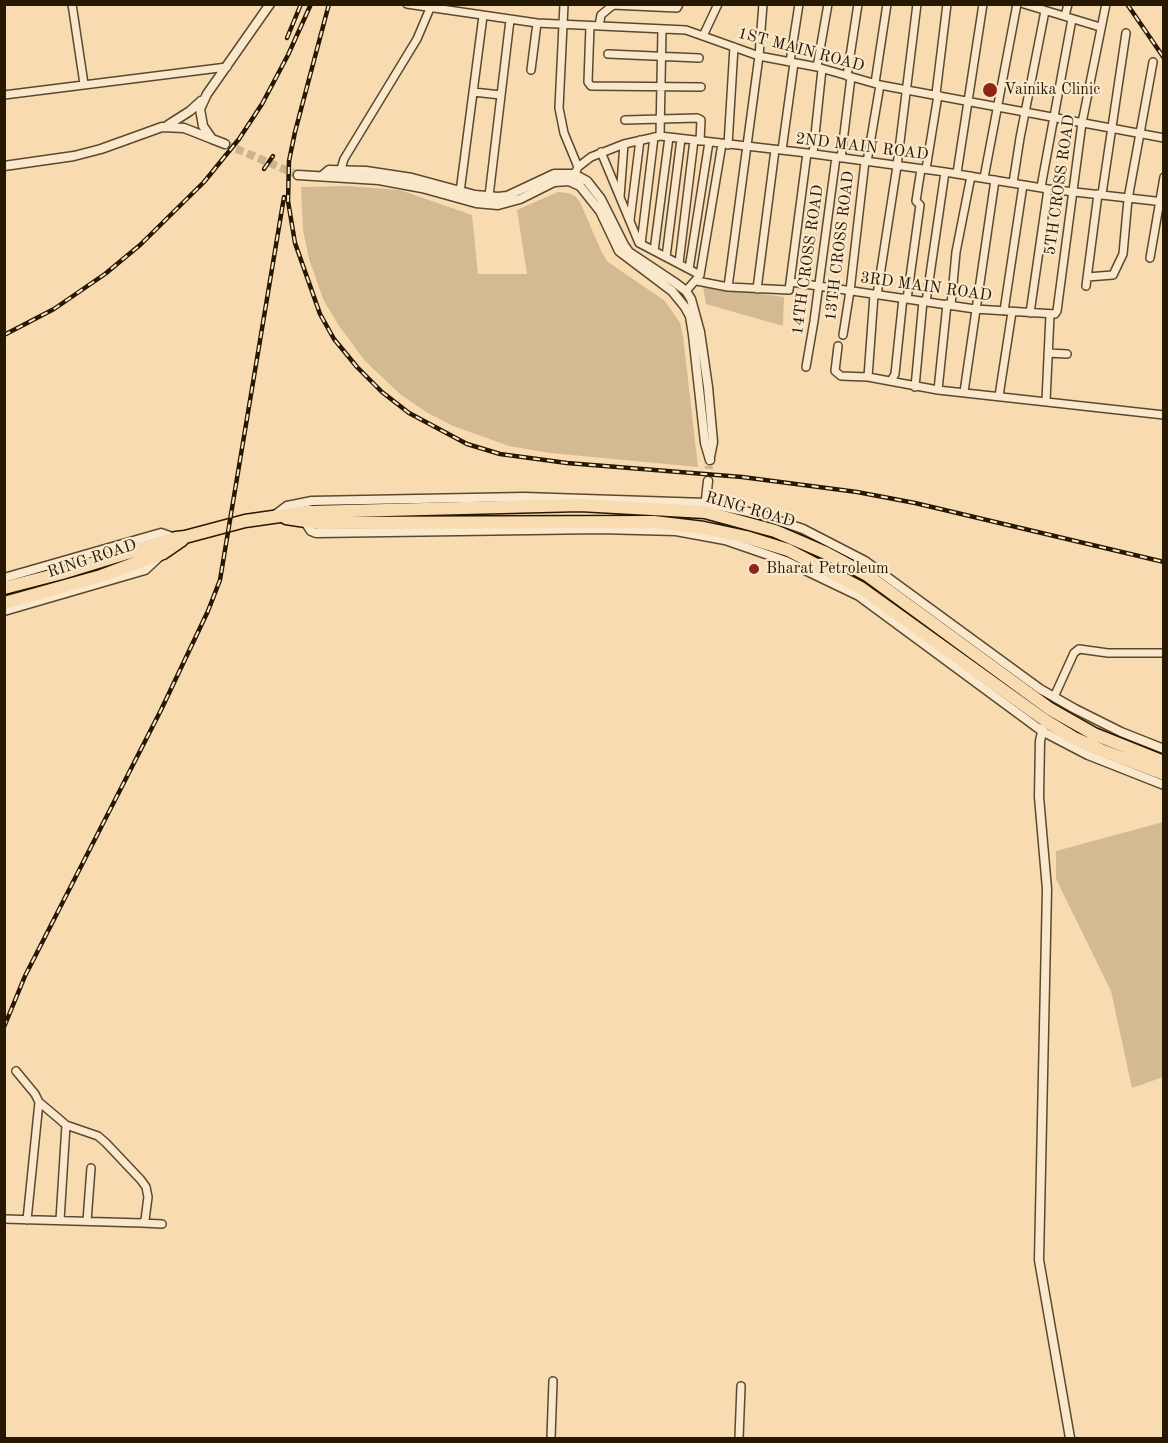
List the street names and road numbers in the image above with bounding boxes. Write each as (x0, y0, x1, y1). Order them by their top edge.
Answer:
street label: 1ST MAIN ROAD (736, 24, 866, 76)
street label: 5TH CROSS ROAD (1041, 113, 1079, 257)
street label: 2ND MAIN ROAD (794, 129, 930, 165)
street label: 13TH CROSS ROAD (821, 170, 859, 322)
street label: 14TH CROSS ROAD (788, 184, 828, 336)
street label: 3RD MAIN ROAD (859, 268, 993, 306)
street label: RING ROAD (703, 488, 797, 532)
street label: RING ROAD (45, 536, 139, 582)

